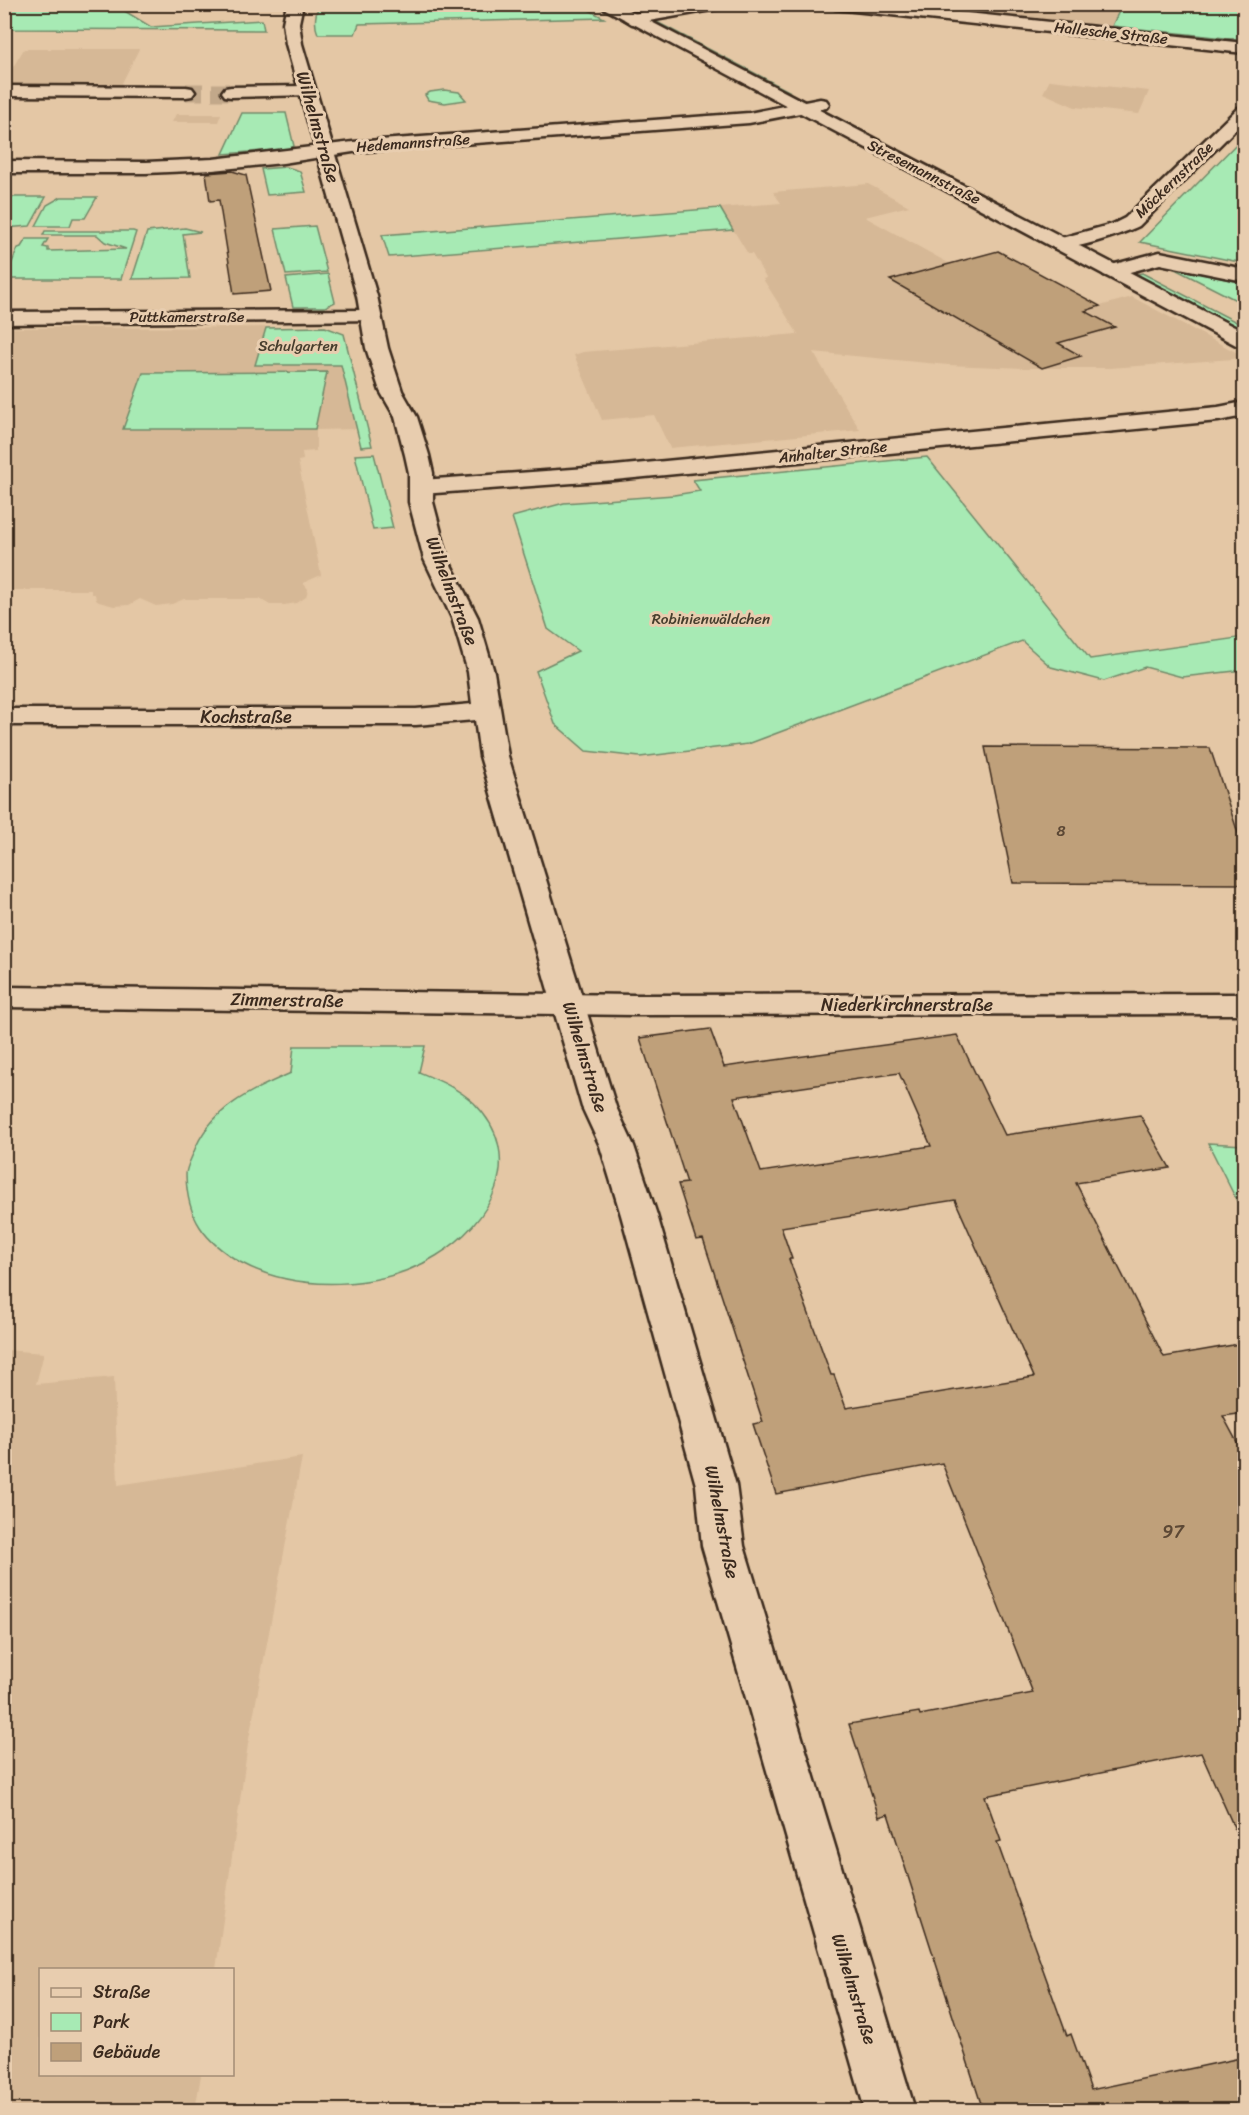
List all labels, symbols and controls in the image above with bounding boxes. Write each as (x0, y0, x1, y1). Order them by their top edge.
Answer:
street label: Hallesche Straße (1053, 14, 1169, 52)
street label: Wilhelmstraße (287, 67, 349, 187)
street label: Hedemannstraße (355, 126, 471, 160)
street label: Stresemannstraße (863, 132, 985, 212)
street label: Möckernstraße (1128, 135, 1220, 225)
street label: Puttkamerstraße (129, 304, 245, 330)
park label: Schulgarten (258, 333, 338, 359)
street label: Anhalter Straße (776, 433, 889, 471)
street label: Wilhelmstraße (416, 531, 488, 651)
park label: Robinienwäldchen (652, 606, 770, 632)
street label: Kochstraße (200, 701, 292, 733)
house number: 8 (1056, 818, 1066, 844)
street label: Zimmerstraße (230, 983, 344, 1017)
street label: Niederkirchnerstraße (821, 989, 993, 1021)
street label: Wilhelmstraße (553, 997, 617, 1117)
street label: Wilhelmstraße (695, 1462, 749, 1582)
house number: 97 (1162, 1516, 1185, 1548)
street label: Wilhelmstraße (822, 1929, 886, 2049)
legend (39, 1968, 234, 2076)
text: Straße (93, 1976, 150, 2008)
text: Park (93, 2006, 130, 2038)
text: Gebäude (93, 2036, 161, 2068)

